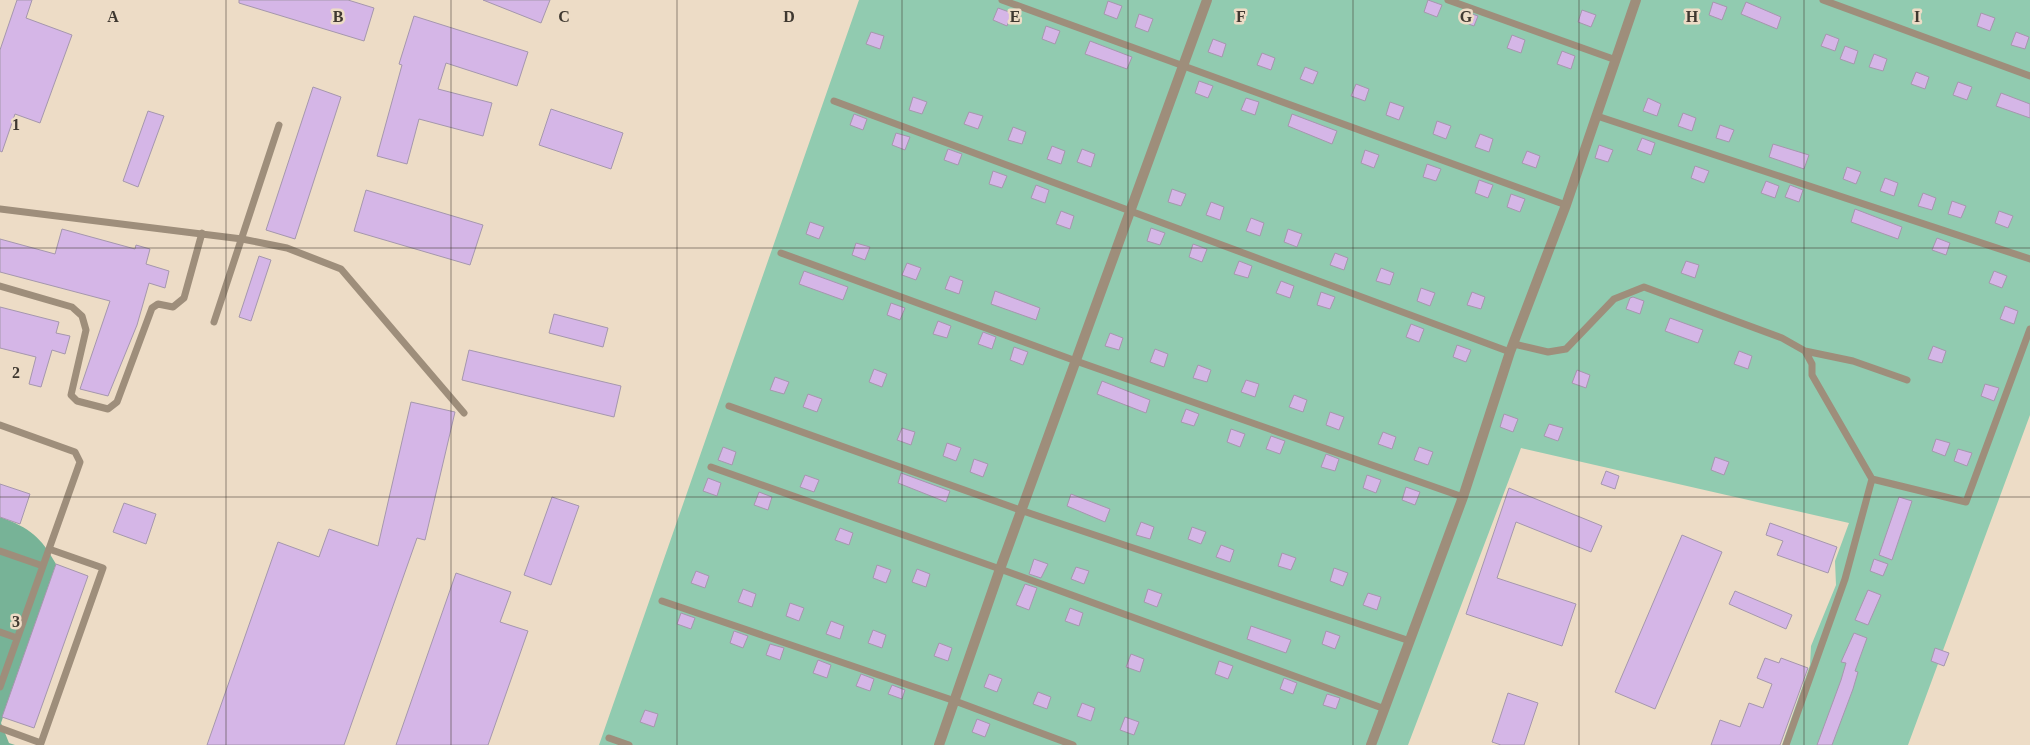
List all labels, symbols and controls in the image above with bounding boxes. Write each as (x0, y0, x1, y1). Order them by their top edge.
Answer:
text: A (107, 8, 119, 25)
text: B (333, 8, 344, 25)
text: C (558, 8, 570, 25)
text: D (783, 8, 795, 25)
text: E (1010, 8, 1020, 25)
text: F (1236, 8, 1246, 25)
text: G (1460, 8, 1473, 25)
text: H (1686, 8, 1699, 25)
text: I (1914, 8, 1920, 25)
text: 1 (12, 116, 20, 133)
text: 2 (12, 364, 20, 381)
text: 3 (12, 613, 20, 630)

